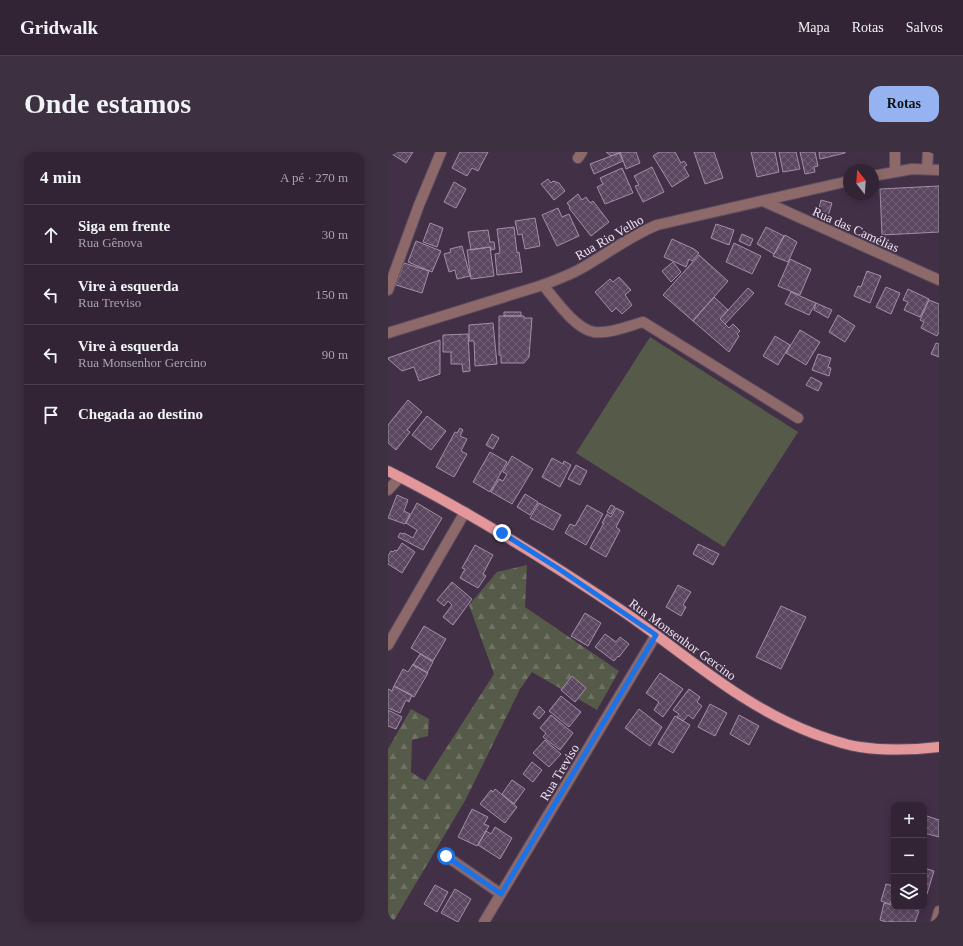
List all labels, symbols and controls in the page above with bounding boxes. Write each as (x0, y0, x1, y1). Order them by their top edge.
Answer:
text: Gridwalk (20, 17, 98, 38)
text: Mapa (798, 20, 830, 35)
text: Rotas (852, 20, 884, 35)
text: Salvos (906, 20, 943, 35)
button: Rotas (869, 86, 939, 122)
text: Onde estamos (24, 88, 191, 119)
north arrow (843, 164, 879, 200)
text: 4 min (40, 168, 81, 187)
text: A pé · 270 m (280, 170, 348, 185)
street label: Rua das Camélias (810, 204, 901, 255)
street label: Rua Rio Velho (572, 212, 646, 263)
text: Siga em frente (78, 218, 170, 234)
icon: ahead (40, 224, 62, 246)
text: 30 m (322, 227, 348, 242)
text: Rua Gênova (78, 235, 143, 250)
text: Vire à esquerda (78, 278, 179, 294)
icon: left (40, 284, 62, 306)
text: 150 m (315, 287, 348, 302)
text: Rua Treviso (78, 295, 141, 310)
text: Vire à esquerda (78, 338, 179, 354)
icon: left (40, 344, 62, 366)
text: 90 m (322, 347, 348, 362)
text: Rua Monsenhor Gercino (78, 355, 207, 370)
icon: arrive (40, 404, 62, 426)
text: Chegada ao destino (78, 406, 203, 422)
route end (493, 524, 511, 542)
street label: Rua Monsenhor Gercino (626, 596, 739, 683)
street label: Rua Treviso (537, 741, 582, 803)
map controls (891, 802, 927, 910)
button: + (891, 802, 927, 838)
button: − (891, 838, 927, 874)
route start (437, 847, 455, 865)
button: layers (891, 874, 927, 910)

